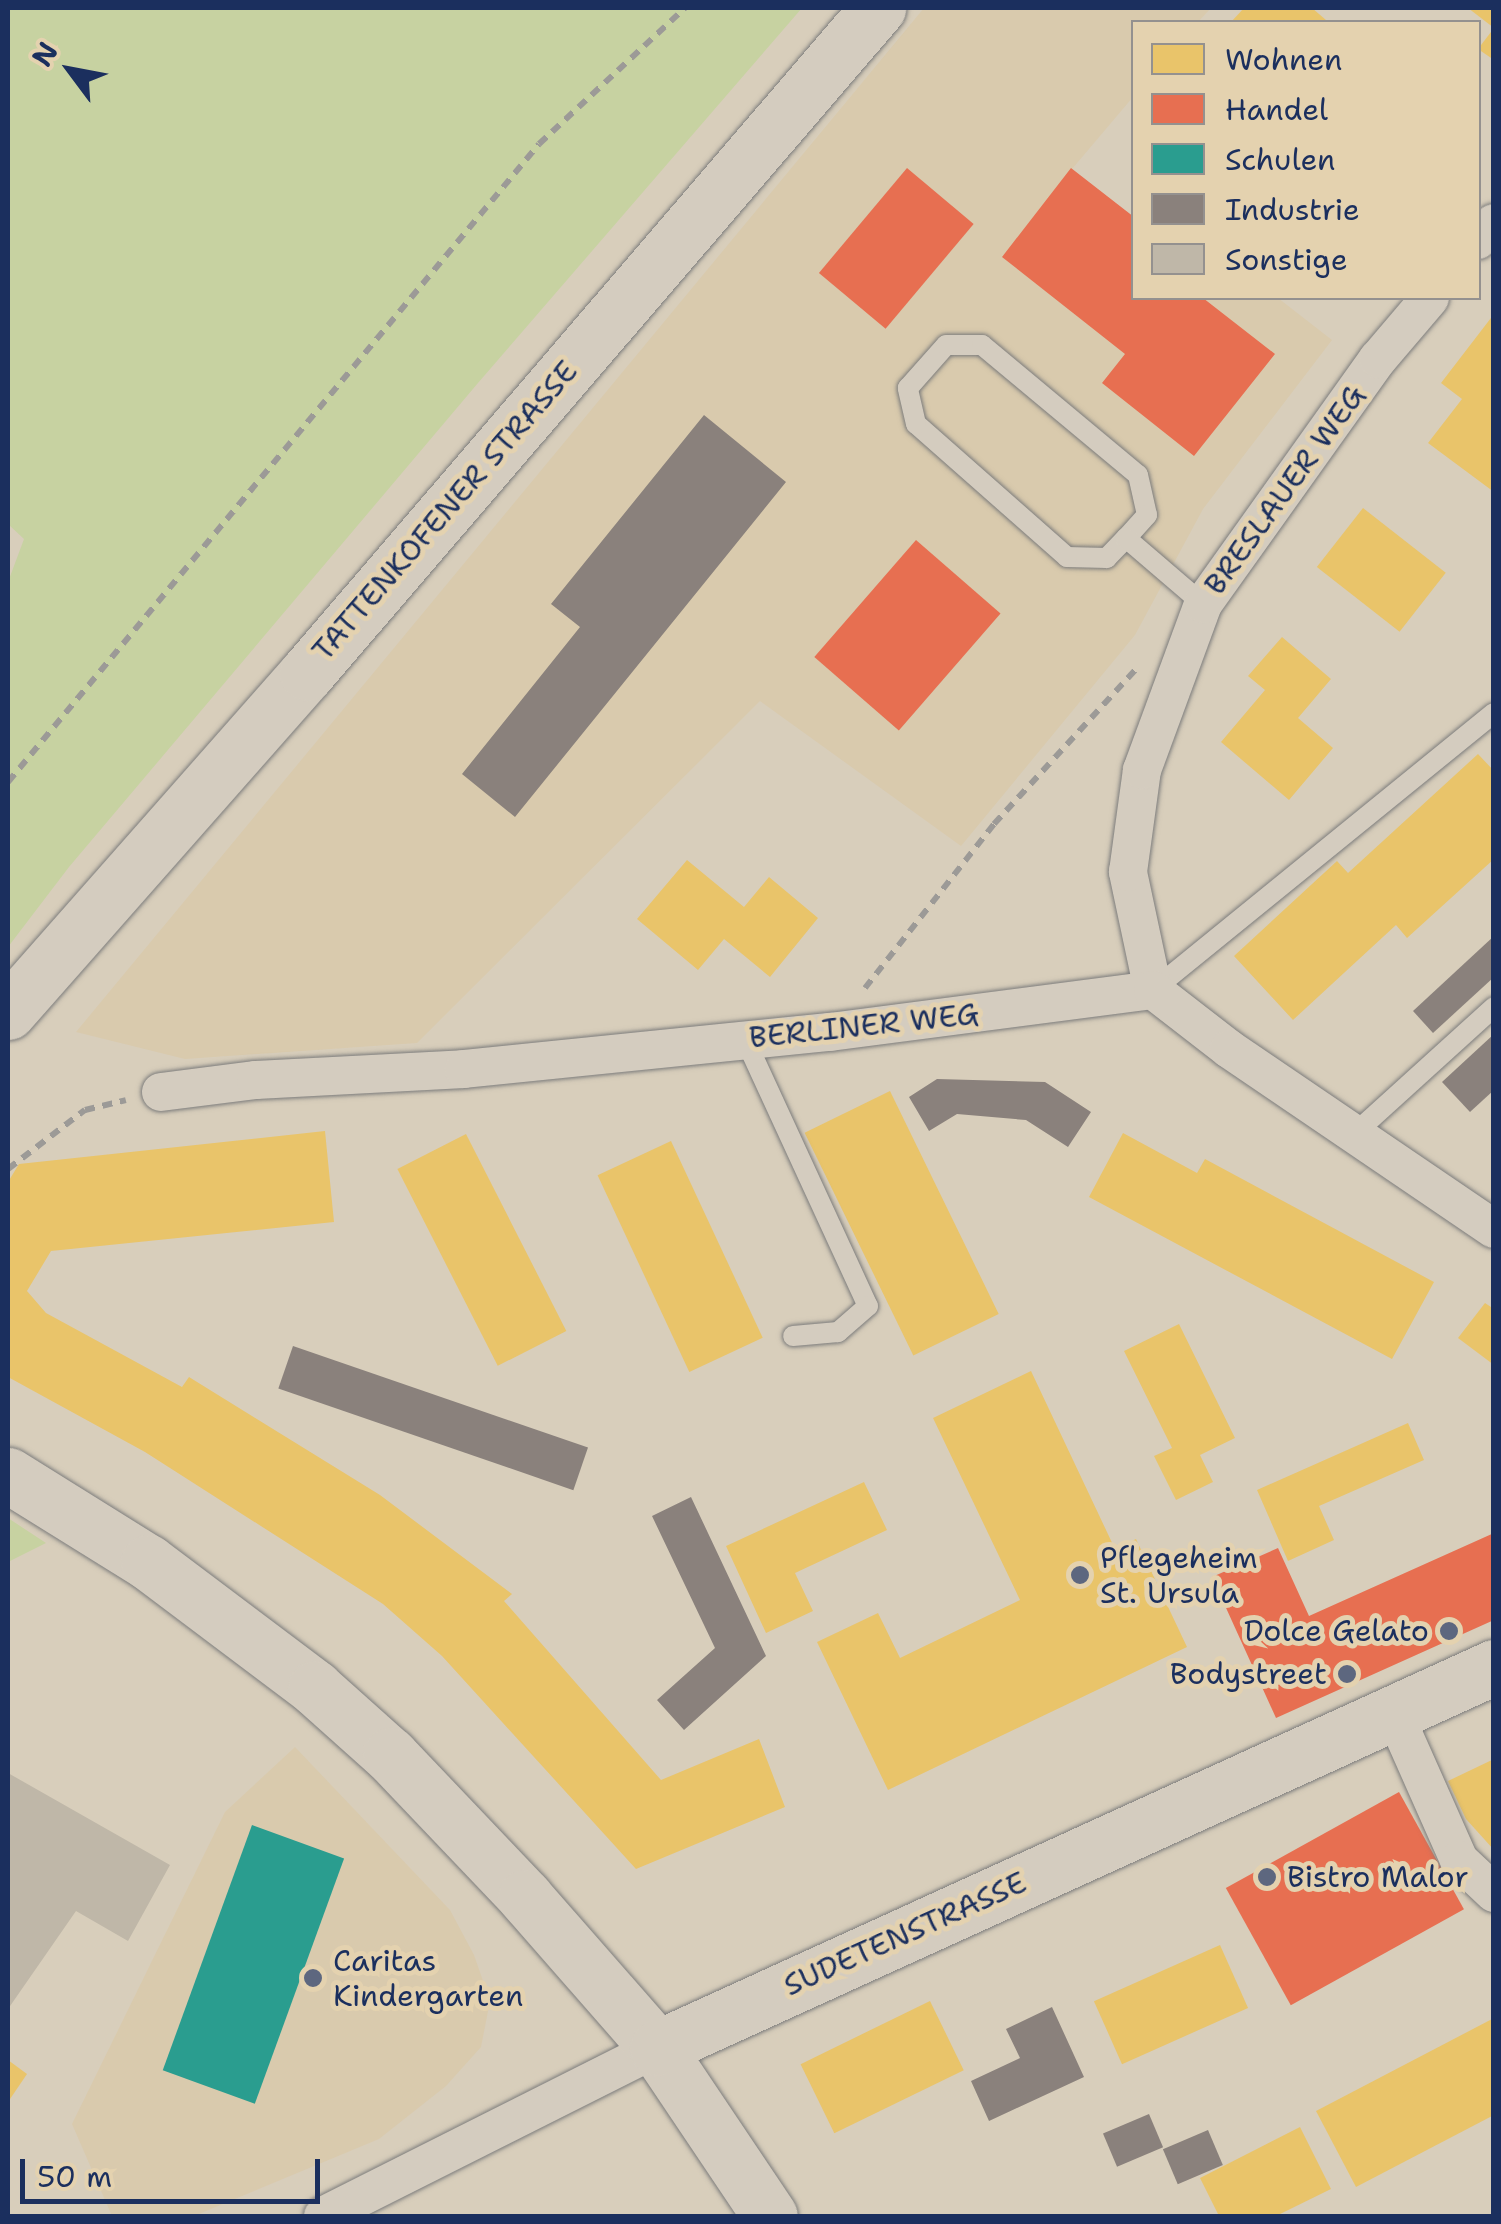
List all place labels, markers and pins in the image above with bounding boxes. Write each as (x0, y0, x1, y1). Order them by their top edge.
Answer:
place label: Pflegeheim St. Ursula (1100, 1540, 1258, 1610)
marker: Pflegeheim St. Ursula (1069, 1564, 1091, 1586)
place label: Dolce Gelato (1244, 1613, 1429, 1649)
marker: Dolce Gelato (1438, 1620, 1460, 1642)
place label: Bodystreet (1170, 1656, 1327, 1692)
marker: Bodystreet (1336, 1663, 1358, 1685)
place label: Bistro Malor (1287, 1859, 1469, 1895)
marker: Bistro Malor (1256, 1866, 1278, 1888)
place label: Caritas Kindergarten (333, 1943, 523, 2014)
marker: Caritas Kindergarten (302, 1967, 324, 1989)

